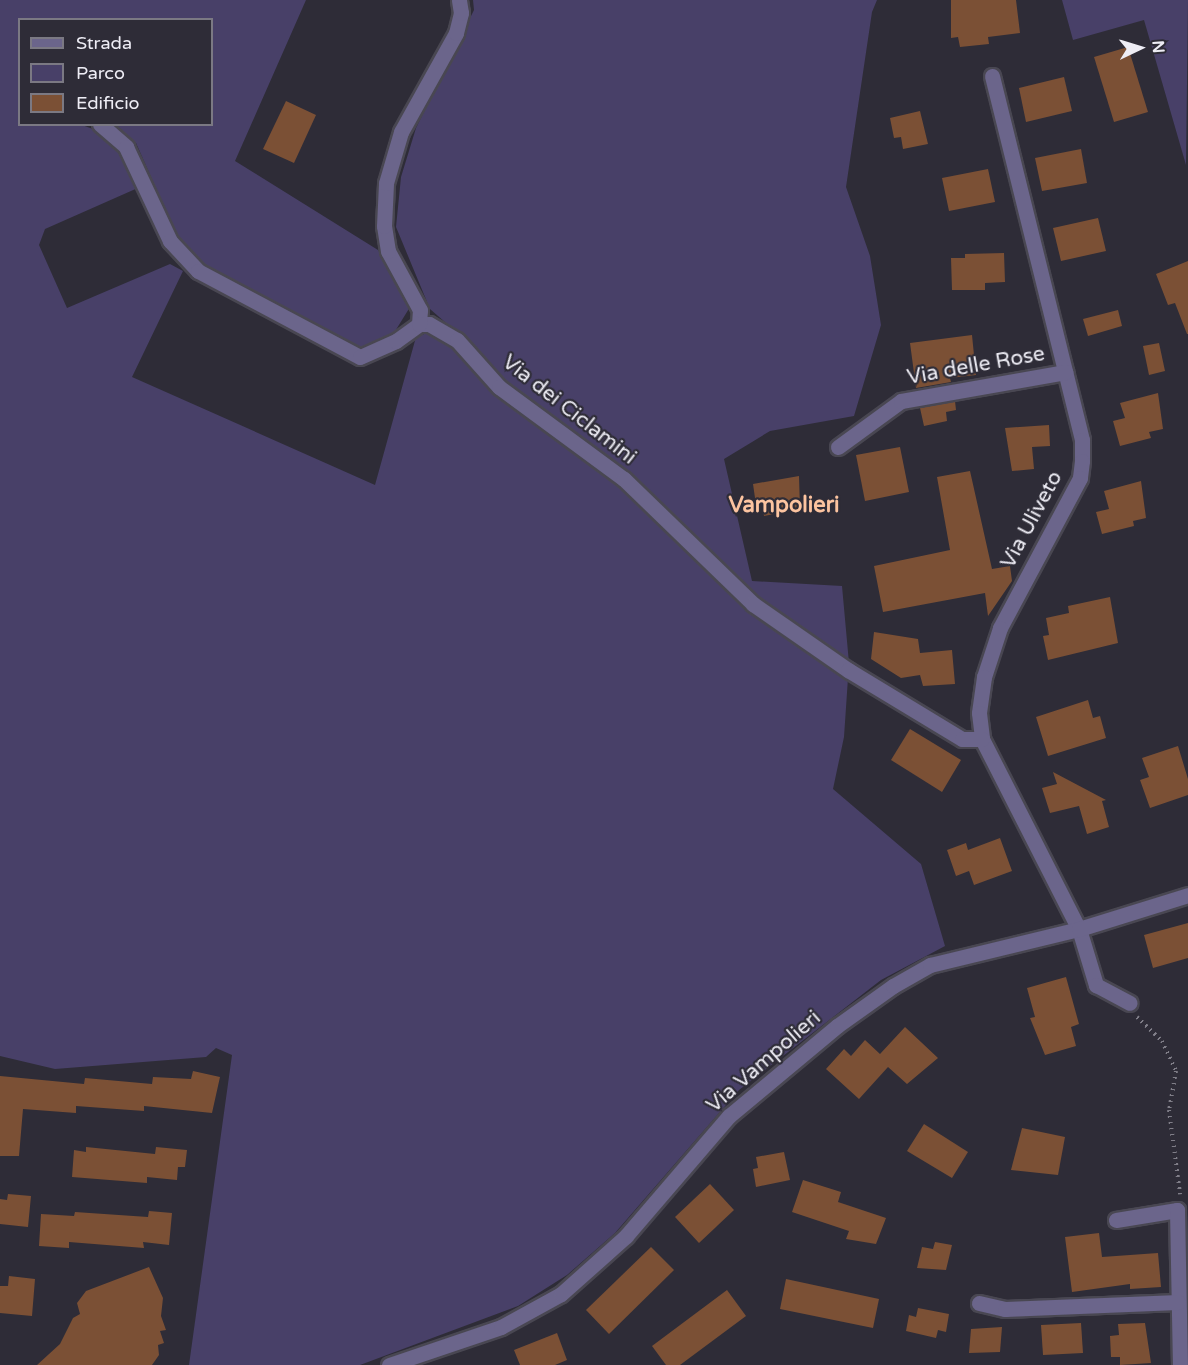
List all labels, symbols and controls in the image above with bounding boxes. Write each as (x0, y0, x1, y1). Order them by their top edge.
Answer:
legend (18, 18, 213, 126)
north arrow (1110, 18, 1170, 78)
text: Strada (76, 32, 132, 54)
text: N (1148, 40, 1168, 54)
text: Parco (76, 62, 125, 84)
text: Edificio (76, 92, 140, 114)
street label: Via delle Rose (905, 341, 1047, 391)
street label: Via dei Ciclamini (497, 350, 641, 470)
street label: Via Uliveto (996, 467, 1068, 573)
district label: Vampolieri (728, 493, 840, 519)
street label: Via Vampolieri (702, 1006, 826, 1118)

